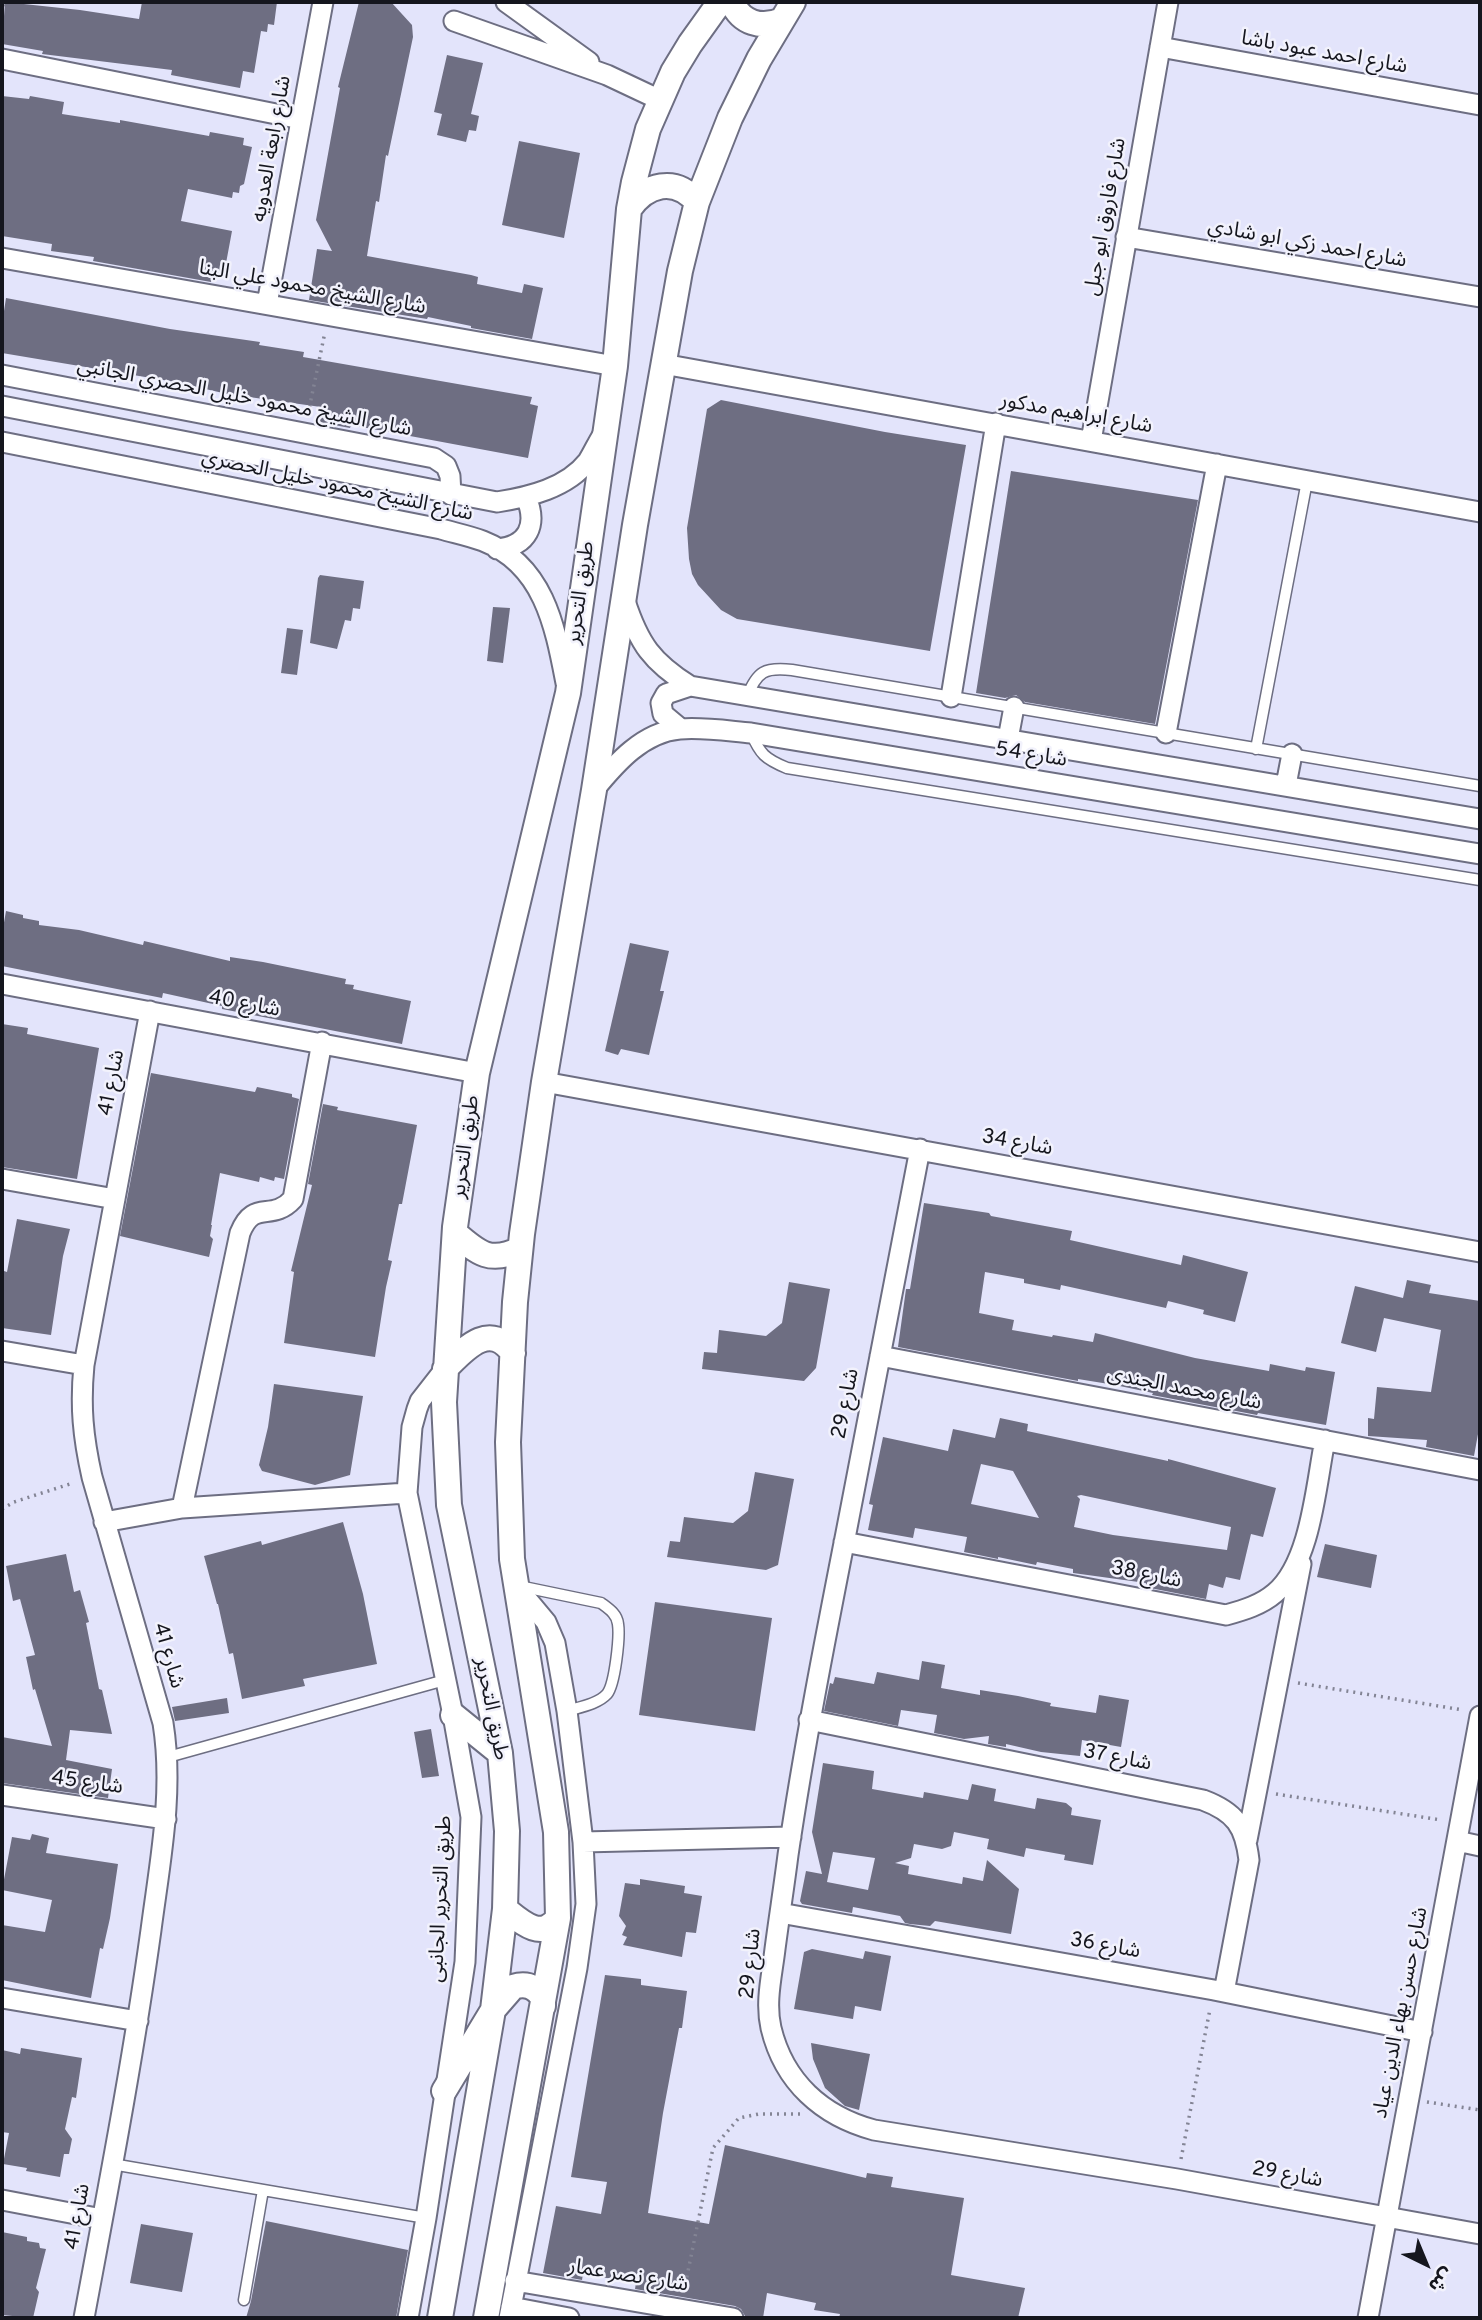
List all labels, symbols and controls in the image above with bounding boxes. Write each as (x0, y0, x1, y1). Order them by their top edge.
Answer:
street label: شارع احمد عبود باشا (1239, 27, 1409, 81)
street label: شارع رابعة العدويه (248, 74, 298, 224)
street label: شارع فاروق ابو جبل (1081, 136, 1133, 298)
street label: شارع احمد زكي ابو شادي (1206, 215, 1408, 275)
street label: شارع الشيخ محمود علي البنا (196, 257, 428, 321)
street label: شارع الشيخ محمود خليل الحصري الجانبي (75, 354, 413, 444)
street label: شارع ابراهيم مدكور (998, 389, 1154, 441)
street label: شارع الشيخ محمود خليل الحصري (199, 446, 475, 528)
street label: طريق التحرير (562, 540, 602, 646)
street label: شارع 54 (993, 738, 1069, 774)
street label: شارع 40 (206, 986, 282, 1024)
street label: شارع 41 (94, 1048, 132, 1118)
street label: طريق التحرير (447, 1094, 487, 1200)
street label: شارع 34 (980, 1125, 1054, 1163)
street label: شارع محمد الجندى (1105, 1363, 1263, 1417)
street label: شارع 29 (828, 1367, 866, 1441)
street label: شارع 38 (1109, 1557, 1183, 1595)
street label: شارع 41 (146, 1620, 188, 1692)
street label: طريق التحرير (468, 1656, 512, 1762)
street label: شارع 37 (1081, 1740, 1153, 1778)
street label: شارع 45 (50, 1767, 124, 1801)
street label: طريق التحرير الجانبى (425, 1815, 459, 1983)
street label: شارع حسن بهاء الدين عياد (1369, 1905, 1435, 2121)
street label: شارع 29 (736, 1927, 768, 2001)
street label: شارع 36 (1068, 1928, 1142, 1966)
street label: شارع 29 (1250, 2157, 1324, 2195)
street label: شارع 41 (61, 2182, 97, 2252)
north arrow (1391, 2229, 1461, 2299)
street label: شارع نصر عمار (566, 2255, 690, 2299)
text: ش (1423, 2262, 1458, 2297)

